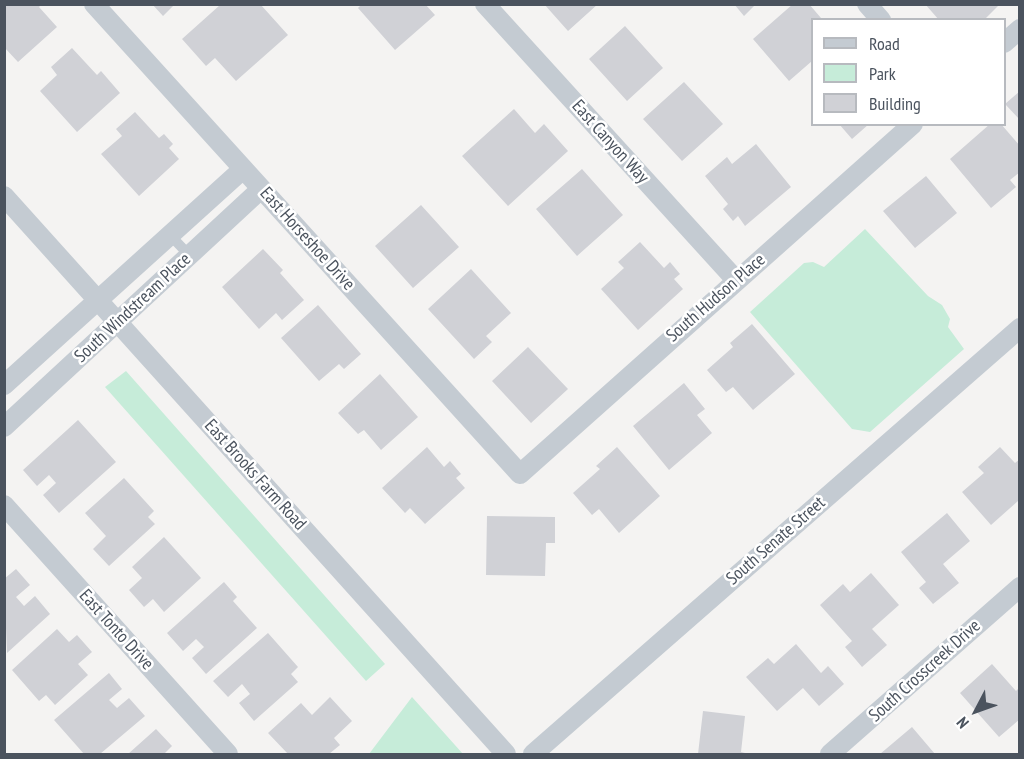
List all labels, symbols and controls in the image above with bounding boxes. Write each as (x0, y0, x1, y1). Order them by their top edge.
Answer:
legend (811, 18, 1006, 126)
text: Road (869, 32, 900, 55)
text: Park (869, 62, 896, 85)
text: Building (869, 92, 921, 115)
street label: East Canyon Way (567, 96, 653, 188)
street label: East Horseshoe Drive (255, 183, 359, 295)
street label: South Windstream Place (70, 249, 196, 367)
street label: South Hudson Place (662, 249, 770, 347)
street label: East Brooks Farm Road (200, 415, 310, 535)
street label: South Senate Street (722, 492, 830, 590)
street label: East Tonto Drive (74, 585, 158, 675)
street label: South Crosscreek Drive (865, 615, 985, 727)
north arrow (946, 681, 1006, 741)
text: N (952, 713, 973, 733)

